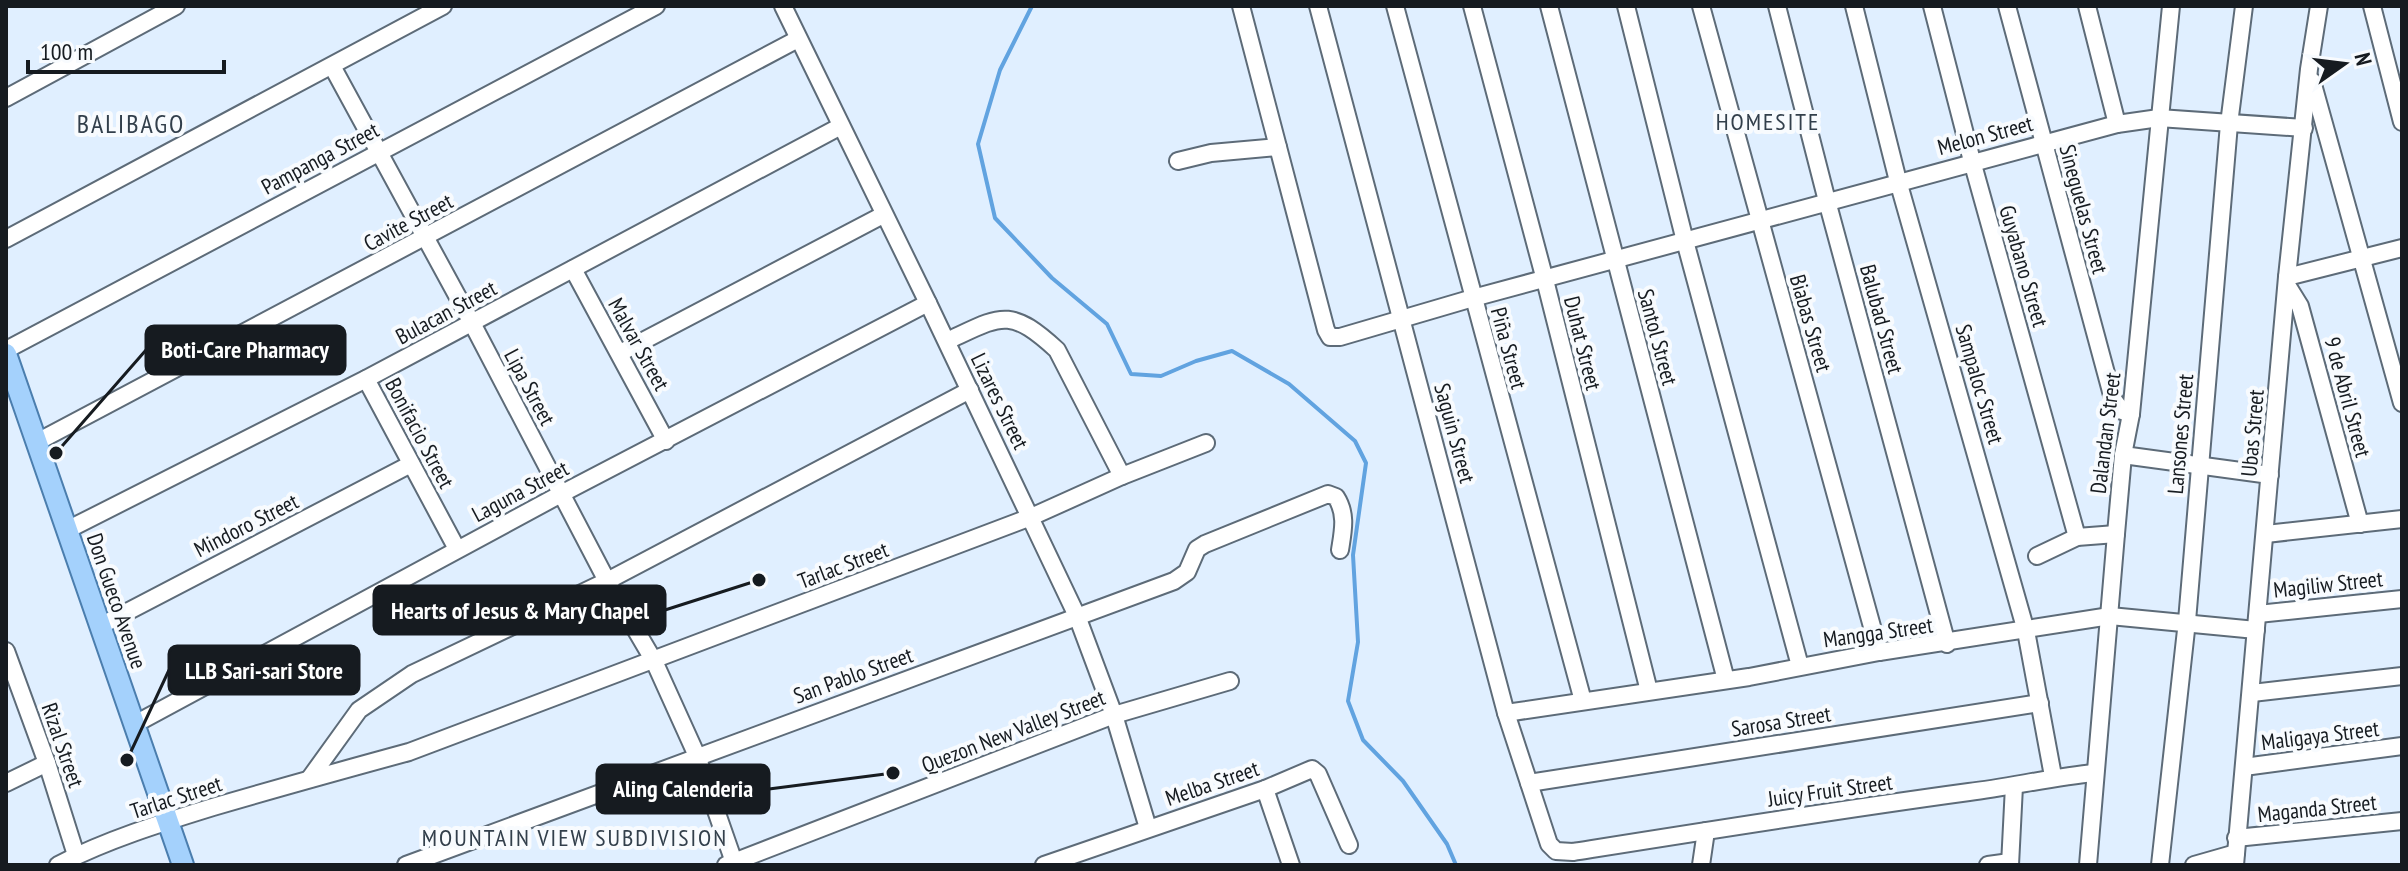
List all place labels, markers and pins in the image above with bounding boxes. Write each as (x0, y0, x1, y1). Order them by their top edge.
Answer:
callout: Boti-Care Pharmacy (146, 326, 345, 374)
callout: Hearts of Jesus & Mary Chapel (374, 586, 665, 634)
callout: LLB Sari-sari Store (169, 646, 359, 694)
callout: Aling Calenderia (597, 765, 769, 813)

